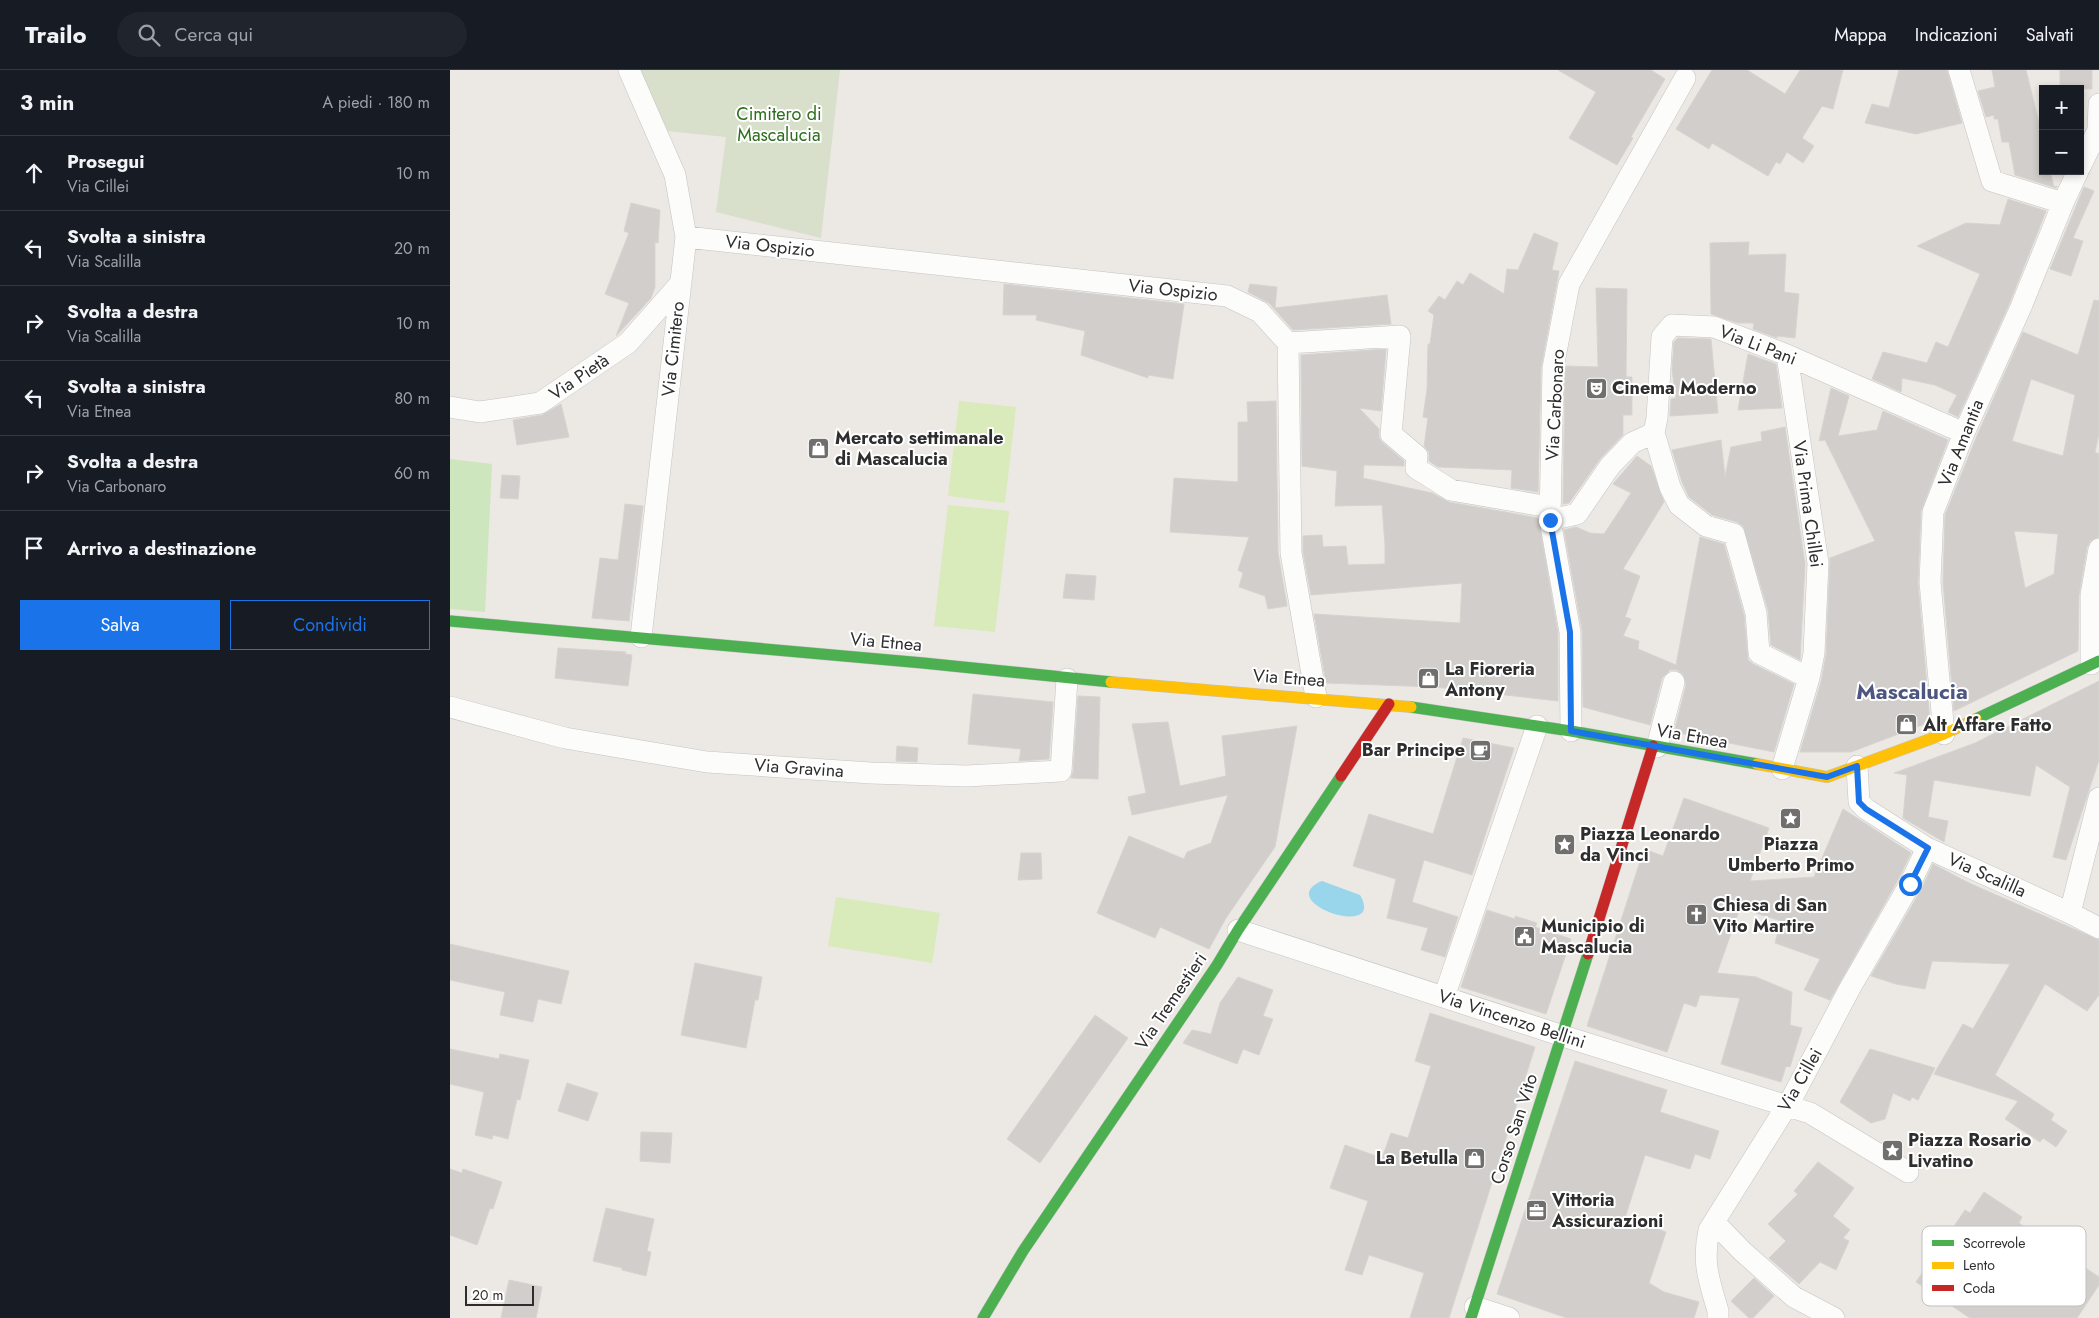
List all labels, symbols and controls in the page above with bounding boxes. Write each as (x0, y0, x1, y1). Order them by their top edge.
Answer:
search box (117, 12, 467, 57)
text: Trailo (25, 17, 87, 52)
icon: search (135, 21, 163, 49)
text: Cerca qui (175, 21, 253, 48)
text: Mappa (1834, 22, 1887, 48)
text: Indicazioni (1915, 22, 1998, 48)
text: Salvati (2026, 22, 2074, 48)
map controls (2039, 85, 2084, 175)
button: + (2039, 85, 2084, 130)
text: 3 min (20, 88, 74, 118)
text: A piedi · 180 m (323, 91, 430, 114)
park label: Cimitero di Mascalucia (736, 101, 822, 148)
button: − (2039, 130, 2084, 175)
text: Prosegui (67, 148, 145, 175)
icon: ahead (20, 159, 48, 187)
text: 10 m (396, 162, 430, 185)
text: Via Cillei (67, 175, 129, 198)
text: Svolta a sinistra (67, 223, 206, 250)
street label: Via Ospizio (724, 228, 816, 264)
icon: left (20, 234, 48, 262)
text: 20 m (394, 237, 430, 260)
text: Via Scalilla (67, 250, 141, 273)
street label: Via Ospizio (1127, 272, 1219, 308)
text: Svolta a destra (67, 298, 198, 325)
street label: Via Cimitero (655, 300, 691, 398)
icon: right (20, 309, 48, 337)
text: 10 m (396, 312, 430, 335)
street label: Via Li Pani (1716, 318, 1800, 372)
text: Via Scalilla (67, 325, 141, 348)
street label: Via Pietà (544, 347, 614, 407)
street label: Via Carbonaro (1539, 348, 1571, 461)
text: Svolta a sinistra (67, 373, 206, 400)
place label: Cinema Moderno (1612, 375, 1757, 401)
theatre icon: Cinema Moderno (1584, 376, 1608, 400)
icon: left (20, 384, 48, 412)
text: 80 m (394, 387, 430, 410)
street label: Via Amantia (1932, 395, 1990, 491)
text: Via Etnea (67, 400, 131, 423)
place label: Mercato settimanale di Mascalucia (835, 425, 1003, 472)
shop icon: Mercato settimanale di Mascalucia (807, 436, 831, 460)
street label: Via Prima Chillei (1786, 439, 1830, 569)
text: Svolta a destra (67, 448, 198, 475)
icon: right (20, 459, 48, 487)
text: 60 m (394, 462, 430, 485)
text: Via Carbonaro (67, 475, 166, 498)
route end (1539, 509, 1562, 532)
icon: arrive (20, 534, 48, 562)
text: Arrivo a destinazione (67, 535, 256, 562)
button: Salva (20, 600, 220, 650)
button: Condividi (230, 600, 430, 650)
street label: Via Etnea (849, 626, 923, 658)
place label: La Fioreria Antony (1444, 656, 1535, 703)
street label: Via Etnea (1252, 663, 1326, 693)
shop icon: La Fioreria Antony (1417, 667, 1441, 691)
district label: Mascalucia (1856, 675, 1968, 707)
place label: Alt Affare Fatto (1922, 712, 2052, 738)
shop icon: Alt Affare Fatto (1895, 713, 1919, 737)
street label: Via Etnea (1654, 717, 1730, 755)
place label: Bar Principe (1362, 737, 1465, 763)
cafe icon: Bar Principe (1469, 738, 1493, 762)
street label: Via Gravina (753, 752, 845, 784)
place icon: Piazza Umberto Primo (1779, 807, 1803, 831)
place label: Piazza Leonardo da Vinci (1580, 821, 1720, 868)
place label: Piazza Umberto Primo (1728, 831, 1855, 878)
place icon: Piazza Leonardo da Vinci (1552, 832, 1576, 856)
street label: Via Scalilla (1944, 846, 2030, 904)
route start (1899, 873, 1922, 896)
place label: Chiesa di San Vito Martire (1712, 892, 1827, 939)
church icon: Chiesa di San Vito Martire (1685, 903, 1709, 927)
place label: Municipio di Mascalucia (1541, 913, 1645, 960)
public building icon: Municipio di Mascalucia (1513, 924, 1537, 948)
street label: Via Tremestieri (1129, 947, 1213, 1055)
street label: Via Vincenzo Bellini (1435, 983, 1589, 1055)
street label: Via Cillei (1771, 1043, 1829, 1117)
street label: Corso San Vito (1484, 1070, 1544, 1188)
place label: Piazza Rosario Livatino (1908, 1127, 2032, 1174)
place icon: Piazza Rosario Livatino (1880, 1138, 1904, 1162)
place label: La Betulla (1376, 1145, 1458, 1171)
shop icon: La Betulla (1462, 1146, 1486, 1170)
place label: Vittoria Assicurazioni (1551, 1187, 1663, 1234)
office icon: Vittoria Assicurazioni (1524, 1198, 1548, 1222)
legend (1922, 1226, 2086, 1306)
text: Scorrevole (1963, 1233, 2025, 1253)
text: Lento (1963, 1255, 1995, 1275)
text: Coda (1963, 1278, 1995, 1298)
scale bar (465, 1283, 534, 1306)
text: 20 m (472, 1285, 504, 1305)

